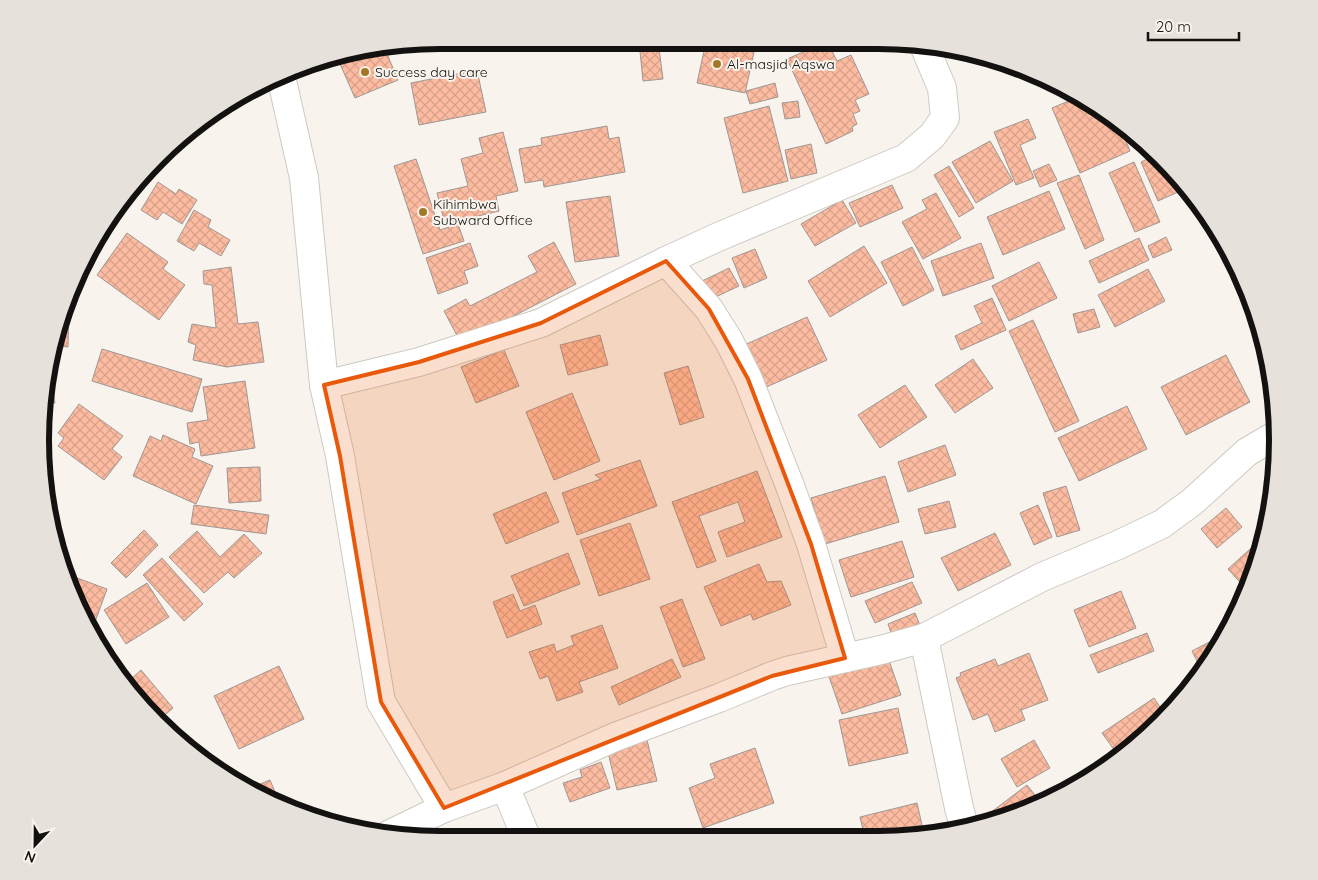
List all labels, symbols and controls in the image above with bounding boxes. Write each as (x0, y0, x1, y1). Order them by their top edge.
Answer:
scale bar (1148, 10, 1239, 42)
text: 20 m (1156, 17, 1191, 36)
place label: Al-masjid Aqswa (727, 55, 835, 73)
marker: Al-masjid Aqswa (711, 58, 723, 70)
place label: Success day care (375, 63, 488, 81)
marker: Success day care (359, 66, 371, 78)
place label: Kihimbwa Subward Office (433, 195, 533, 229)
marker: Kihimbwa Subward Office (417, 206, 429, 218)
north arrow (10, 820, 60, 870)
text: N (22, 847, 38, 867)

